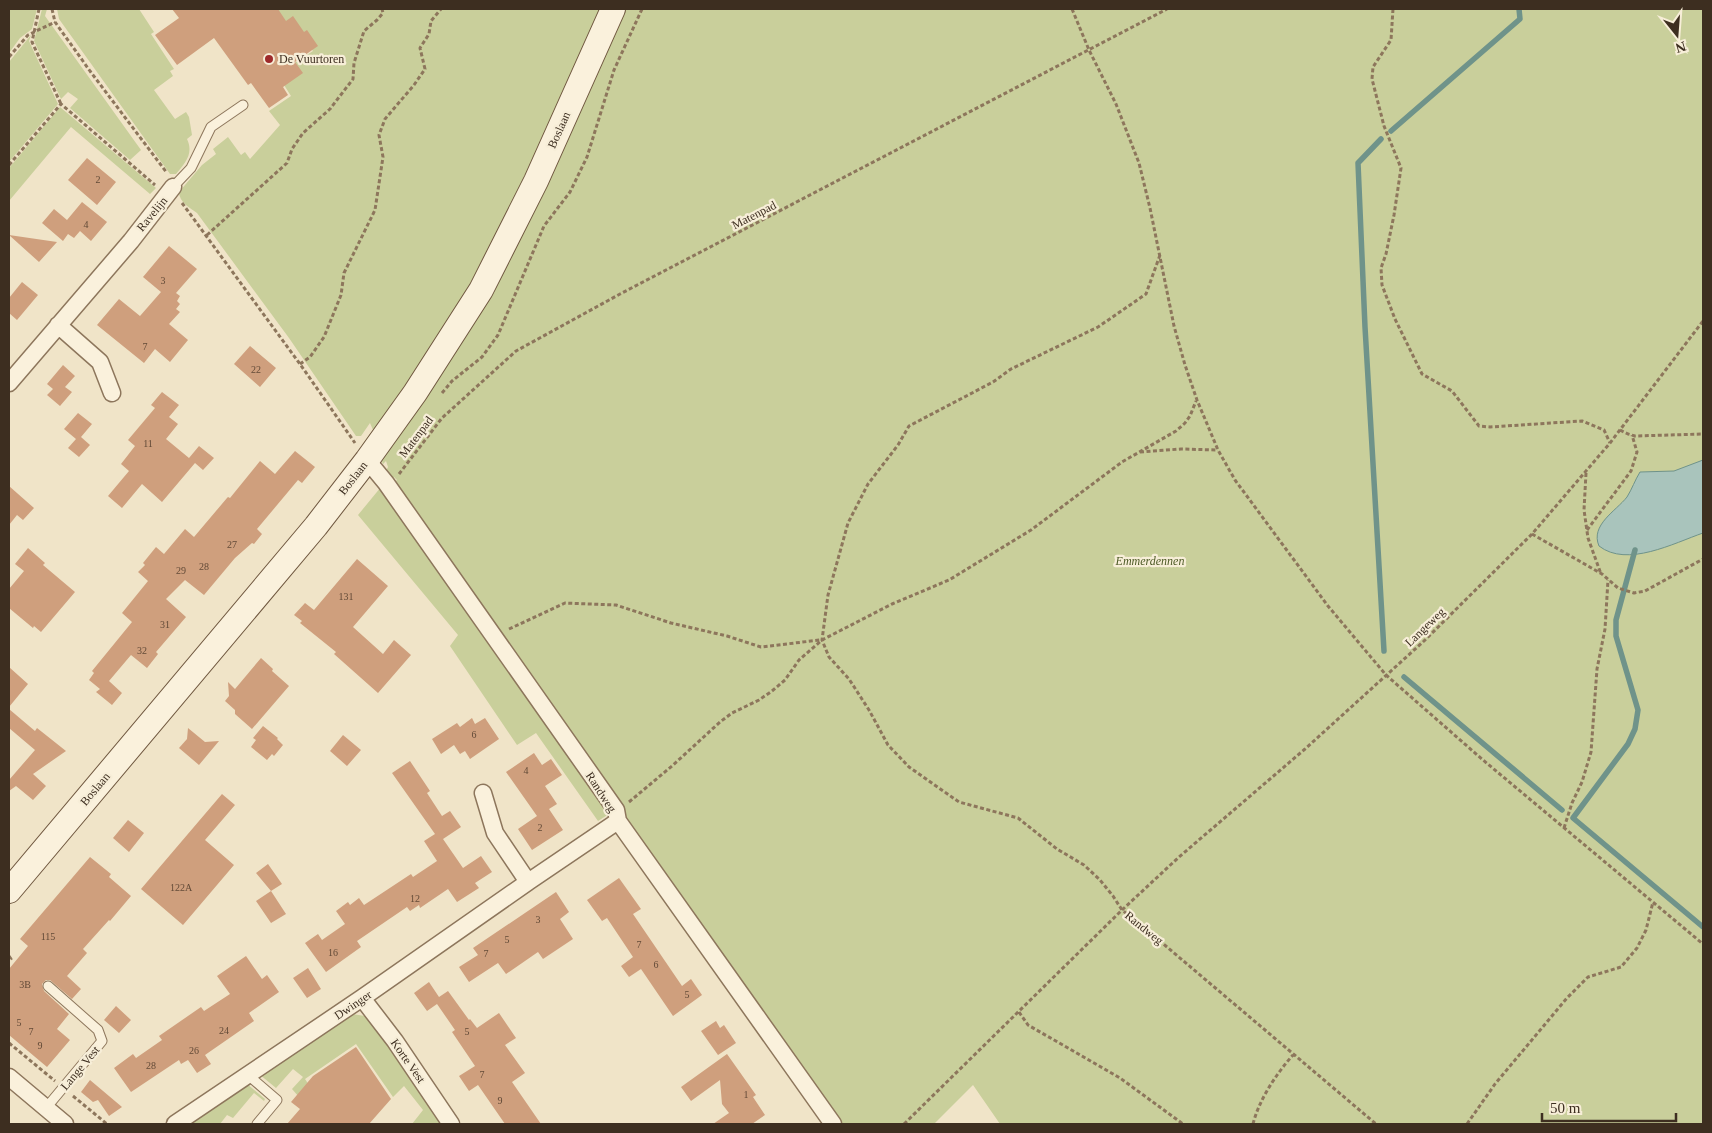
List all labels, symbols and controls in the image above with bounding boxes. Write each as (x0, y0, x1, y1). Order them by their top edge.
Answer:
north arrow (1652, 10, 1702, 60)
text: N (1674, 38, 1688, 56)
place label: De Vuurtoren (279, 52, 344, 66)
marker: De Vuurtoren (263, 53, 275, 65)
street label: Boslaan (545, 109, 573, 151)
house number: 2 (96, 174, 101, 185)
street label: Ravelijn (134, 194, 170, 234)
street label: Matenpad (729, 198, 779, 232)
house number: 4 (84, 219, 89, 230)
house number: 3 (161, 275, 166, 286)
house number: 7 (143, 341, 148, 352)
house number: 22 (251, 364, 261, 375)
street label: Matenpad (396, 414, 436, 460)
house number: 11 (143, 438, 153, 449)
street label: Boslaan (336, 458, 370, 498)
house number: 27 (227, 539, 237, 550)
park label: Emmerdennen (1115, 554, 1184, 568)
house number: 28 (199, 561, 209, 572)
house number: 29 (176, 565, 186, 576)
house number: 131 (339, 591, 354, 602)
street label: Langeweg (1402, 605, 1448, 649)
house number: 31 (160, 619, 170, 630)
house number: 32 (137, 645, 147, 656)
house number: 6 (472, 729, 477, 740)
house number: 4 (524, 765, 529, 776)
street label: Randweg (583, 769, 619, 815)
street label: Boslaan (77, 770, 113, 808)
house number: 2 (538, 822, 543, 833)
house number: 122A (170, 882, 193, 893)
house number: 12 (410, 893, 420, 904)
street label: Randweg (1122, 908, 1166, 948)
house number: 3 (536, 914, 541, 925)
house number: 115 (41, 931, 55, 942)
house number: 5 (505, 934, 510, 945)
house number: 7 (637, 939, 642, 950)
house number: 16 (328, 947, 338, 958)
house number: 7 (484, 948, 489, 959)
house number: 6 (654, 959, 659, 970)
house number: 3B (19, 979, 31, 990)
street label: Dwinger (332, 987, 374, 1023)
house number: 5 (685, 989, 690, 1000)
house number: 5 (17, 1017, 22, 1028)
house number: 24 (219, 1025, 229, 1036)
house number: 7 (29, 1026, 34, 1037)
house number: 5 (465, 1026, 470, 1037)
street label: Korte Vest (388, 1036, 429, 1086)
house number: 9 (38, 1040, 43, 1051)
street label: Lange Vest (57, 1043, 103, 1093)
house number: 26 (189, 1045, 199, 1056)
house number: 28 (146, 1060, 156, 1071)
house number: 7 (480, 1069, 485, 1080)
house number: 1 (744, 1089, 749, 1100)
scale bar (1542, 1090, 1676, 1122)
house number: 9 (498, 1095, 503, 1106)
text: 50 m (1550, 1100, 1581, 1116)

